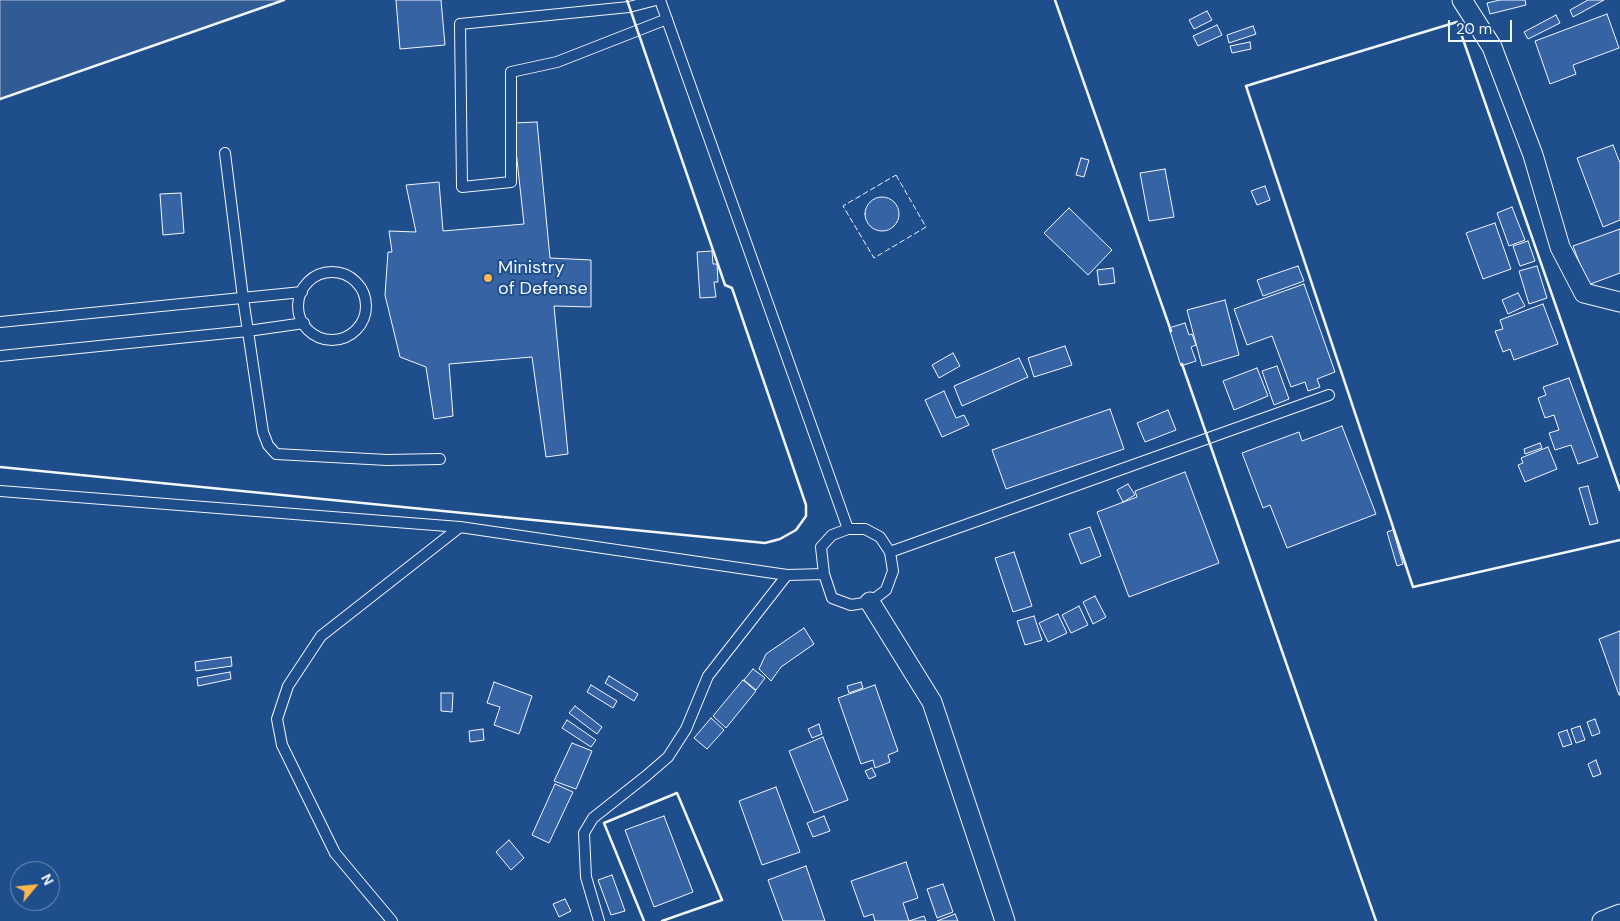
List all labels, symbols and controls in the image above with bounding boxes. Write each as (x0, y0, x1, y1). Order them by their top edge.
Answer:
scale bar (1450, 10, 1514, 42)
text: 20 m (1456, 19, 1492, 39)
place label: Ministry of Defense (498, 257, 588, 300)
marker: Ministry of Defense (482, 272, 494, 284)
north arrow (10, 861, 60, 911)
text: N (37, 871, 58, 888)

